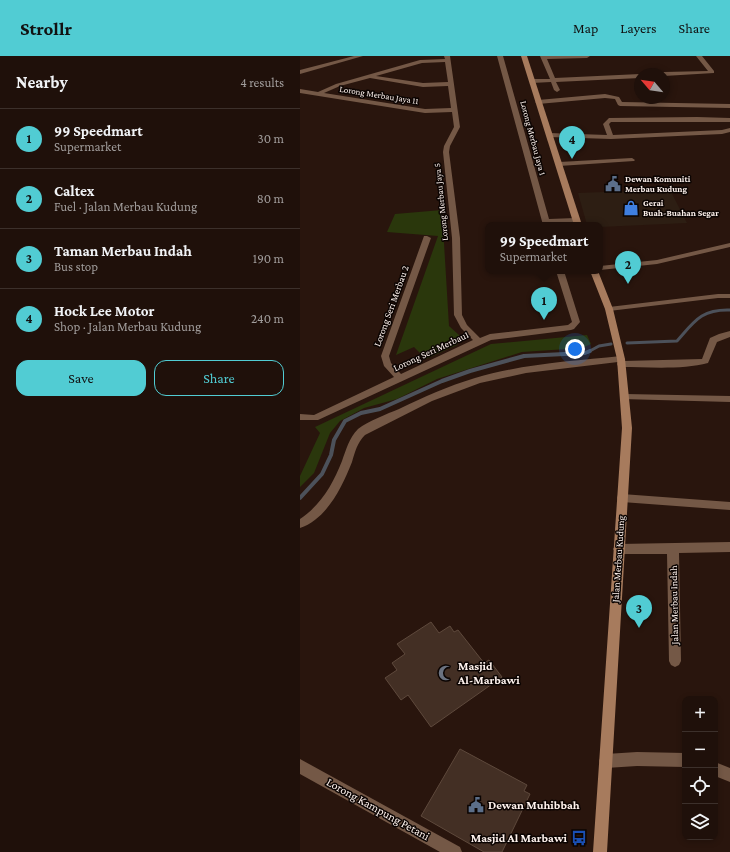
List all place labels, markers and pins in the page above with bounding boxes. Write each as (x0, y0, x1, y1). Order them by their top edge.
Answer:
pin: 4 (559, 126, 585, 159)
place label: Dewan Komuniti Merbau Kudung (625, 174, 691, 194)
public building icon: Dewan Komuniti Merbau Kudung (604, 175, 622, 193)
place label: Gerai Buah-Buahan Segar (643, 198, 719, 218)
shop icon: Gerai Buah-Buahan Segar (622, 199, 640, 217)
pin: 2 (615, 251, 641, 284)
pin: 1 (531, 287, 557, 320)
pin: 3 (626, 595, 652, 628)
place label: Masjid Al-Marbawi (457, 659, 520, 687)
mosque icon: Masjid Al-Marbawi (437, 664, 455, 682)
public building icon: Dewan Muhibbah (467, 796, 485, 814)
place label: Dewan Muhibbah (488, 798, 580, 812)
bus stop icon: Masjid Al Marbawi (570, 829, 588, 847)
place label: Masjid Al Marbawi (471, 831, 568, 845)

